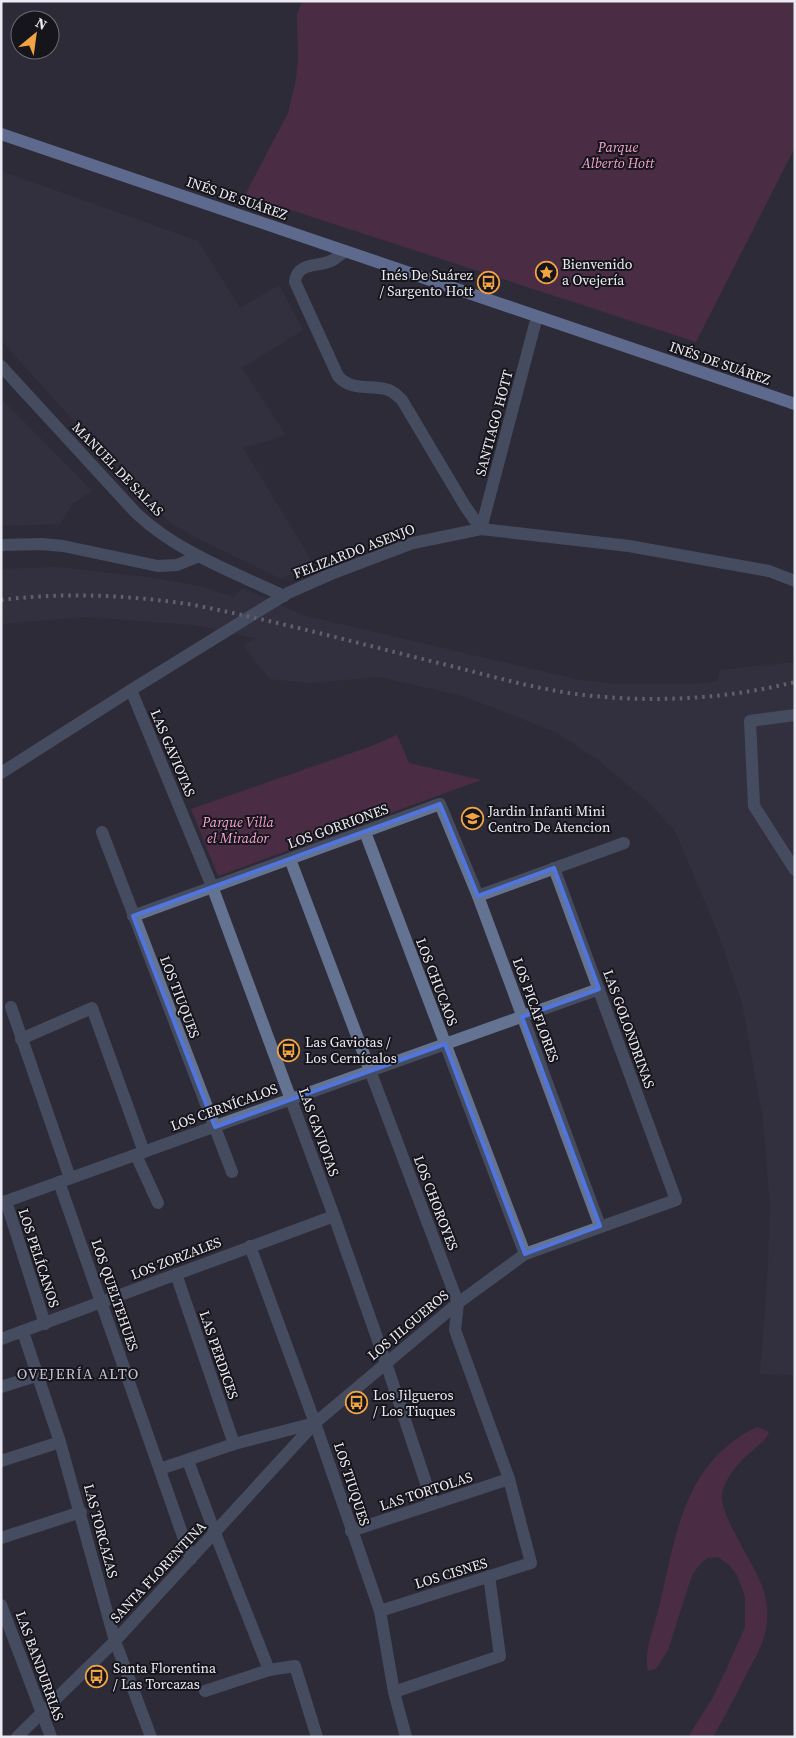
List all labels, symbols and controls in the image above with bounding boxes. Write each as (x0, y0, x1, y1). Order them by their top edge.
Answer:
north arrow (10, 10, 60, 60)
text: N (32, 12, 51, 35)
park label: Parque Alberto Hott (581, 137, 656, 173)
street label: INÉS DE SUÁREZ (184, 171, 290, 225)
place label: Bienvenido a Ovejería (562, 254, 633, 290)
place icon: Bienvenido a Ovejería (534, 260, 558, 284)
place label: Inés De Suárez / Sargento Hott (379, 265, 474, 301)
bus stop icon: Inés De Suárez / Sargento Hott (477, 271, 501, 295)
street label: INÉS DE SUÁREZ (667, 336, 773, 390)
street label: SANTIAGO HOTT (470, 367, 518, 478)
street label: MANUEL DE SALAS (68, 417, 168, 521)
street label: FELIZARDO ASENJO (290, 519, 418, 583)
street label: LAS GAVIOTAS (146, 706, 200, 800)
street label: LOS GORRIONES (285, 798, 391, 854)
place label: Jardin Infanti Mini Centro De Atencion (487, 801, 611, 837)
school or university icon: Jardin Infanti Mini Centro De Atencion (460, 807, 484, 831)
park label: Parque Villa el Mirador (201, 812, 274, 848)
street label: LOS CHUCAOS (411, 935, 463, 1029)
street label: LOS TIUQUES (155, 953, 205, 1041)
street label: LOS PICAFLORES (508, 955, 564, 1065)
street label: LAS GOLONDRINAS (598, 967, 660, 1091)
place label: Las Gaviotas / Los Cernícalos (305, 1032, 397, 1068)
bus stop icon: Las Gaviotas / Los Cernícalos (277, 1038, 301, 1062)
street label: LOS CERNÍCALOS (168, 1078, 280, 1136)
street label: LAS GAVIOTAS (294, 1085, 344, 1179)
street label: LOS CHOROYES (409, 1153, 463, 1253)
street label: LOS PELÍCANOS (14, 1206, 64, 1310)
street label: LOS ZORZALES (128, 1232, 224, 1284)
street label: LOS QUELTEHUES (86, 1236, 144, 1354)
street label: LOS JILGUEROS (363, 1285, 453, 1365)
street label: LAS PERDICES (194, 1308, 244, 1402)
district label: OVEJERÍA ALTO (17, 1363, 139, 1384)
place label: Los Jilgueros / Los Tiuques (373, 1385, 456, 1421)
bus stop icon: Los Jilgueros / Los Tiuques (345, 1391, 369, 1415)
street label: LOS TIUQUES (329, 1440, 375, 1528)
street label: LAS TORTOLAS (377, 1466, 475, 1516)
street label: LAS TORCAZAS (79, 1482, 123, 1580)
street label: SANTA FLORENTINA (106, 1516, 211, 1627)
street label: LOS CISNES (412, 1552, 490, 1594)
street label: LAS BANDURRIAS (11, 1608, 69, 1724)
place label: Santa Florentina / Las Torcazas (113, 1658, 217, 1694)
bus stop icon: Santa Florentina / Las Torcazas (85, 1664, 109, 1688)

